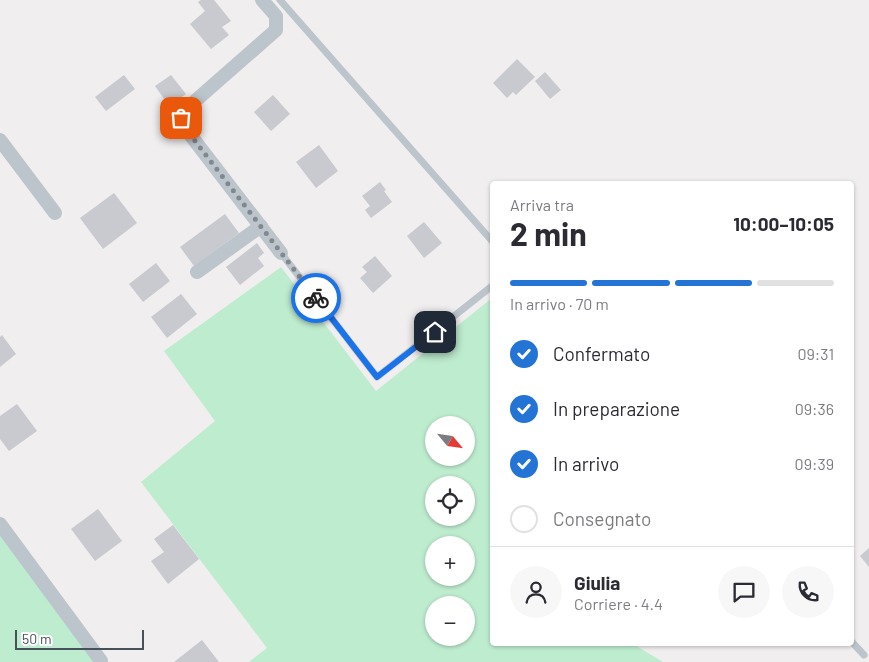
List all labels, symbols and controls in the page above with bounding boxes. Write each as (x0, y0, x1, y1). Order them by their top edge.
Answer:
pin (160, 97, 202, 139)
icon: bag (167, 104, 195, 132)
text: Arriva tra (510, 195, 574, 214)
text: 10:00–10:05 (733, 212, 834, 235)
text: 2 min (510, 214, 587, 252)
courier (291, 273, 341, 323)
icon: bike (302, 284, 330, 312)
text: In arrivo · 70 m (510, 294, 609, 313)
pin (414, 311, 456, 353)
icon: home (421, 318, 449, 346)
icon: check (510, 340, 538, 368)
text: Confermato (553, 342, 650, 365)
text: 09:31 (797, 344, 834, 363)
icon: check (510, 395, 538, 423)
text: In preparazione (553, 397, 680, 420)
text: 09:36 (795, 399, 834, 418)
north arrow (425, 416, 475, 466)
map controls (425, 416, 475, 646)
icon: check (510, 450, 538, 478)
text: In arrivo (553, 452, 619, 475)
text: 09:39 (795, 454, 834, 473)
button: locate (425, 476, 475, 526)
text: Consegnato (553, 507, 651, 530)
button: + (425, 536, 475, 586)
button: person (510, 566, 562, 618)
button: chat (718, 566, 770, 618)
button: phone (782, 566, 834, 618)
text: Giulia (574, 571, 620, 594)
text: Corriere · 4.4 (574, 594, 663, 613)
button: − (425, 596, 475, 646)
scale bar (15, 627, 144, 650)
text: 50 m (22, 630, 51, 647)

